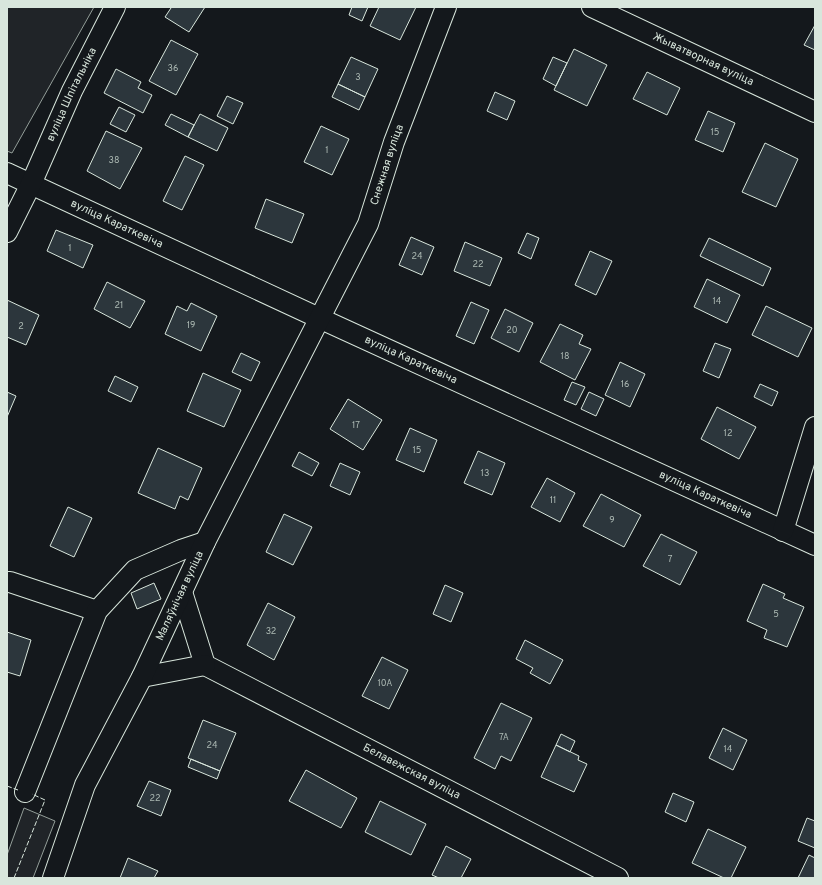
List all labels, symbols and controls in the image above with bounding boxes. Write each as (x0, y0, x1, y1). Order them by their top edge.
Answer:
street label: Жыватворная вуліца (650, 30, 756, 89)
street label: вуліца Шпітальніка (44, 45, 100, 144)
house number: 36 (168, 63, 178, 74)
house number: 3 (355, 72, 361, 83)
street label: Снежная вуліца (367, 122, 407, 207)
house number: 15 (711, 127, 719, 138)
house number: 1 (325, 145, 329, 156)
house number: 38 (109, 155, 119, 166)
street label: вуліца Караткевіча (68, 197, 165, 252)
house number: 1 (68, 243, 72, 254)
house number: 24 (411, 251, 423, 262)
house number: 22 (472, 259, 484, 270)
house number: 14 (713, 296, 722, 307)
house number: 21 (115, 300, 123, 311)
house number: 19 (187, 320, 195, 331)
house number: 2 (18, 321, 24, 332)
house number: 20 (506, 325, 518, 336)
street label: вуліца Караткевіча (362, 333, 460, 387)
house number: 18 (561, 351, 569, 362)
house number: 16 (621, 379, 629, 390)
house number: 17 (352, 420, 360, 431)
house number: 12 (724, 428, 732, 439)
house number: 15 (413, 445, 421, 456)
house number: 13 (481, 468, 489, 479)
street label: вуліца Караткевіча (657, 468, 754, 522)
house number: 11 (550, 495, 556, 506)
house number: 9 (609, 515, 615, 526)
street label: Маляўнічая вуліца (153, 549, 207, 643)
house number: 7 (668, 554, 673, 565)
house number: 5 (773, 609, 779, 620)
house number: 32 (266, 626, 276, 637)
house number: 10А (378, 678, 392, 689)
house number: 7А (499, 732, 509, 743)
house number: 24 (206, 740, 218, 751)
street label: Белавежская вуліца (360, 741, 463, 803)
house number: 14 (724, 744, 733, 755)
house number: 22 (149, 793, 161, 804)

